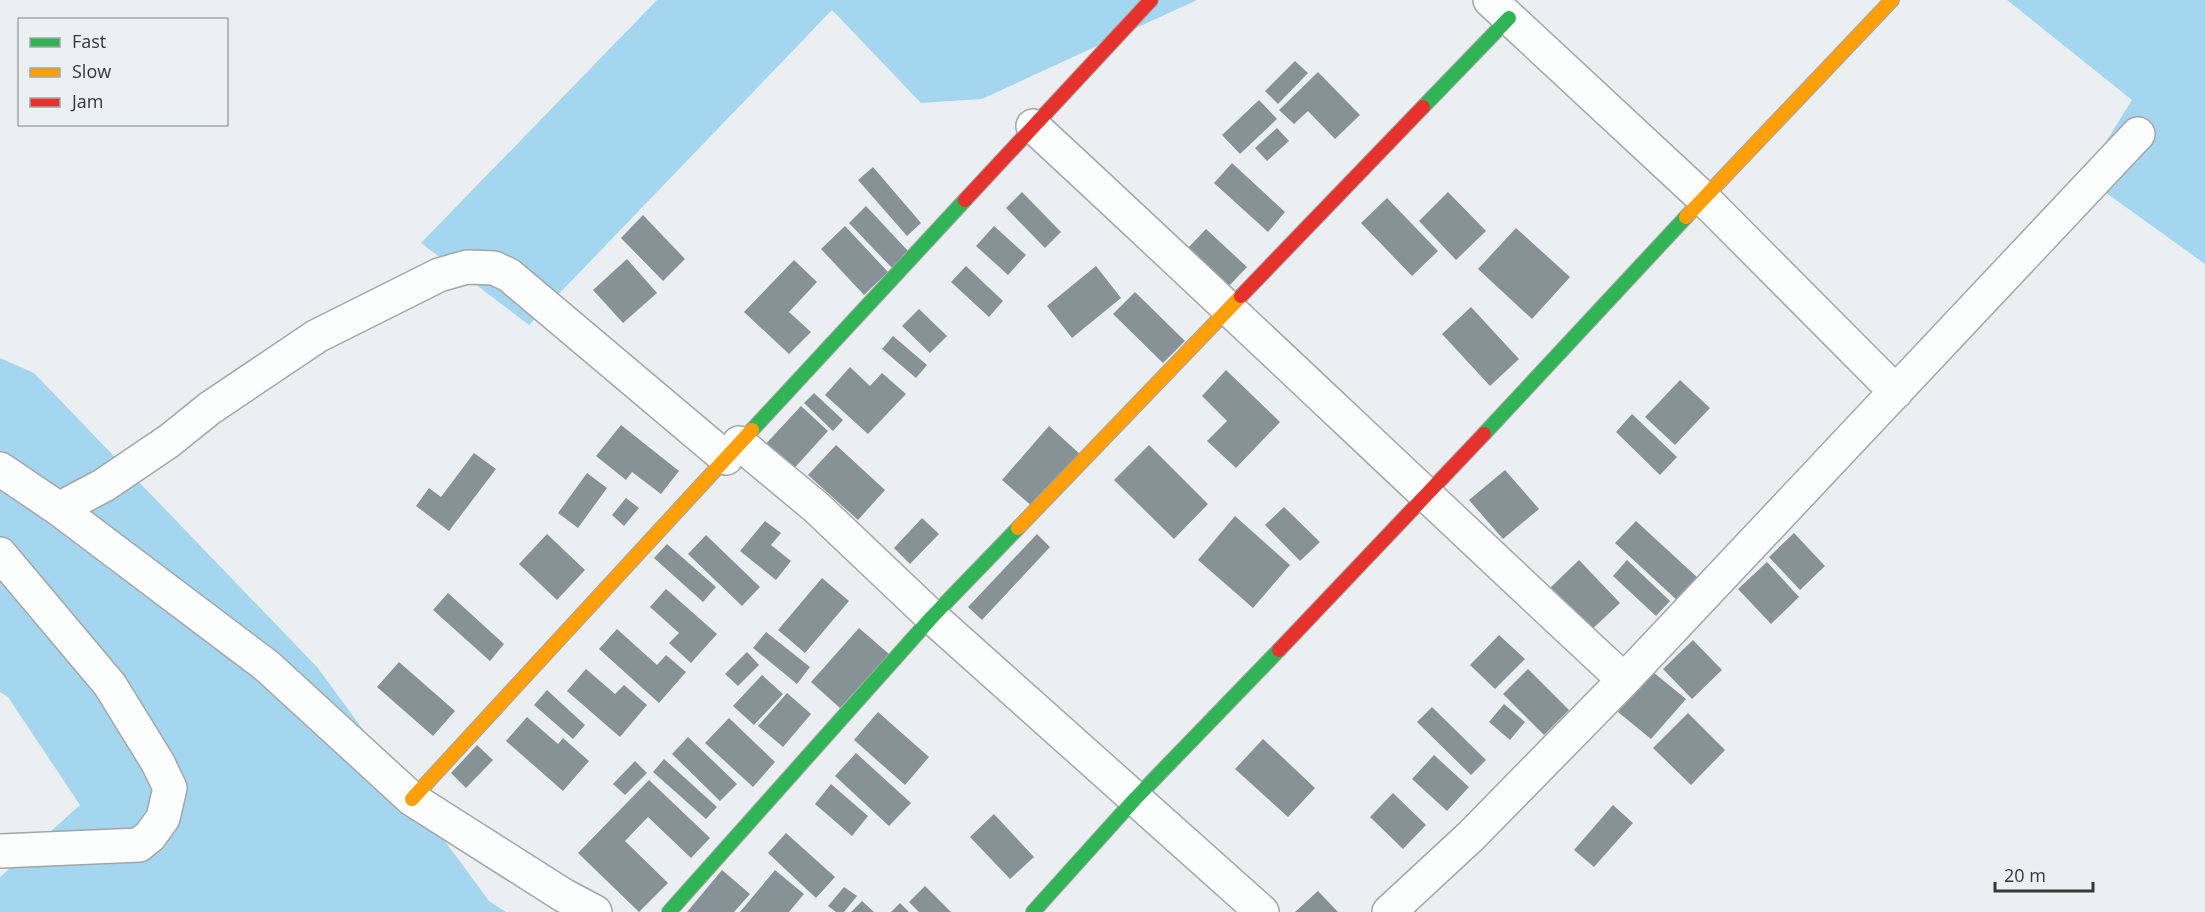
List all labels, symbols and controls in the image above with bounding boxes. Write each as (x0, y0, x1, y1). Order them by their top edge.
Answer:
legend (18, 18, 228, 126)
text: Fast (72, 29, 106, 53)
text: Slow (72, 59, 111, 83)
text: Jam (70, 89, 104, 113)
scale bar (1995, 855, 2092, 893)
text: 20 m (2004, 863, 2046, 887)

